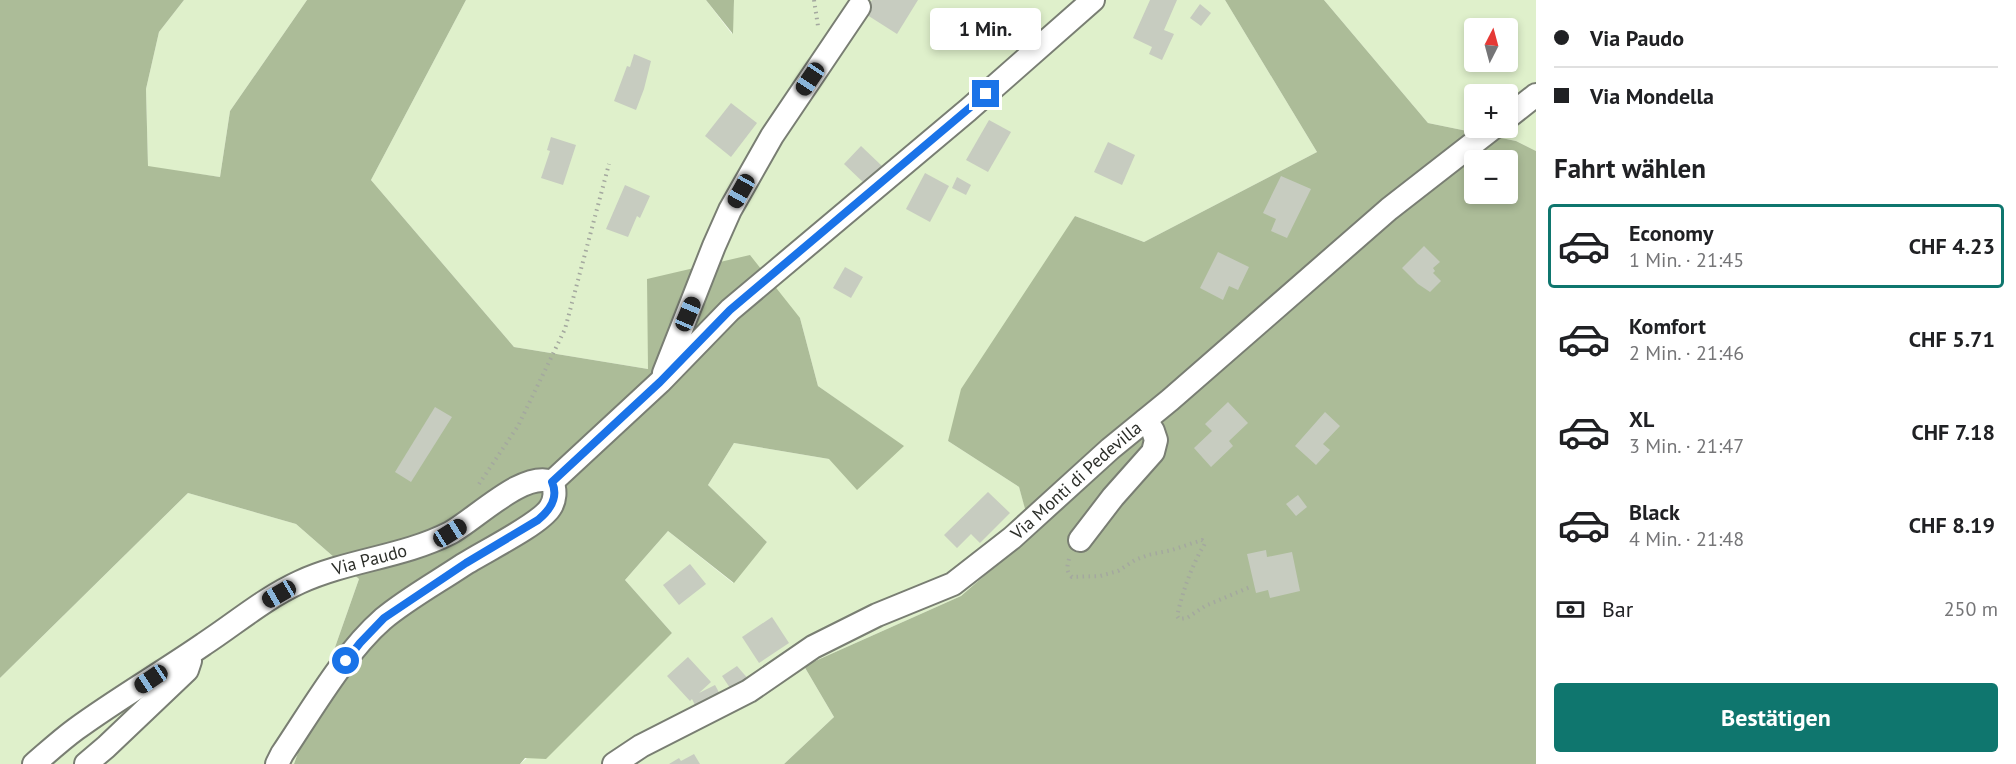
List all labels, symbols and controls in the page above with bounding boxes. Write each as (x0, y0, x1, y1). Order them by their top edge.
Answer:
callout: 1 Min. (930, 7, 1042, 49)
text: 1 Min. (959, 16, 1012, 42)
north arrow (1464, 18, 1518, 72)
map controls (1464, 18, 1518, 204)
text: Via Paudo (1590, 24, 1684, 52)
car (792, 59, 828, 99)
route end (972, 80, 999, 107)
text: Via Mondella (1590, 82, 1714, 110)
button: + (1464, 84, 1518, 138)
button: − (1464, 150, 1518, 204)
text: Fahrt wählen (1554, 151, 1706, 185)
car (724, 171, 758, 211)
icon: car (1557, 219, 1611, 273)
text: Economy (1629, 219, 1713, 247)
text: CHF 4.23 (1909, 232, 1995, 260)
text: 1 Min. · 21:45 (1629, 247, 1744, 273)
car (673, 294, 703, 334)
icon: car (1557, 312, 1611, 366)
text: Komfort (1629, 312, 1706, 340)
text: CHF 5.71 (1909, 325, 1995, 353)
text: 2 Min. · 21:46 (1629, 340, 1744, 366)
icon: car (1557, 405, 1611, 459)
text: XL (1629, 405, 1654, 433)
street label: Via Monti di Pedevilla (1005, 416, 1146, 545)
text: CHF 7.18 (1911, 418, 1995, 446)
text: 3 Min. · 21:47 (1629, 433, 1744, 459)
icon: car (1557, 498, 1611, 552)
text: Black (1629, 498, 1680, 526)
text: CHF 8.19 (1909, 511, 1995, 539)
car (430, 516, 470, 550)
text: 4 Min. · 21:48 (1629, 526, 1744, 552)
street label: Via Paudo (329, 538, 410, 581)
car (259, 577, 299, 611)
icon: cash (1554, 593, 1587, 626)
text: Bar (1602, 595, 1633, 623)
text: 250 m (1944, 596, 1998, 622)
route start (332, 647, 359, 674)
car (131, 661, 171, 697)
button: Bestätigen (1554, 683, 1998, 752)

